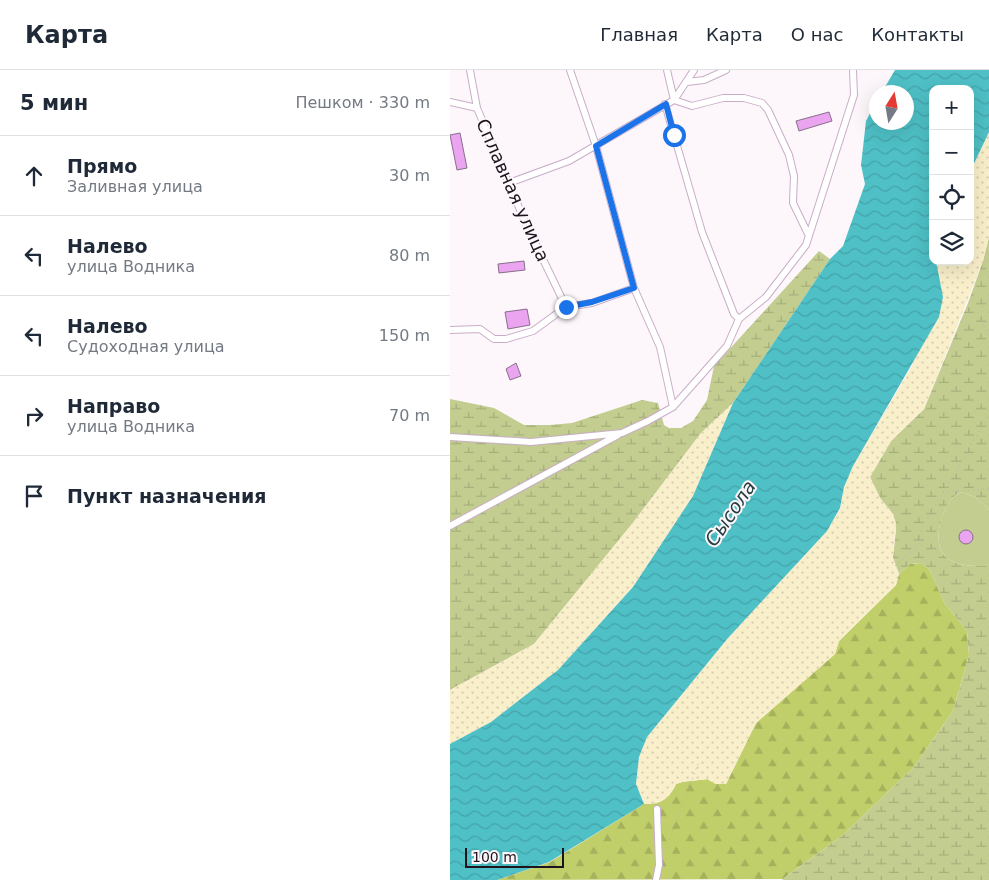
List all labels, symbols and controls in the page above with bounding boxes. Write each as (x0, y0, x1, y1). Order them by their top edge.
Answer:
text: Карта (25, 21, 108, 49)
text: Главная (600, 24, 678, 45)
text: Карта (706, 24, 763, 45)
text: О нас (791, 24, 843, 45)
text: Контакты (871, 24, 964, 45)
north arrow (869, 85, 914, 130)
map controls (929, 85, 974, 265)
button: + (929, 85, 974, 130)
text: 5 мин (20, 91, 88, 115)
text: Пешком · 330 m (295, 93, 430, 112)
street label: Сплавная улица (472, 115, 554, 265)
route start (663, 124, 686, 147)
button: − (929, 130, 974, 175)
text: Прямо (67, 155, 137, 177)
icon: ahead (20, 162, 48, 190)
text: 30 m (389, 166, 430, 185)
button: locate (929, 175, 974, 220)
text: Заливная улица (67, 177, 203, 196)
button: layers (929, 220, 974, 265)
text: Налево (67, 235, 148, 257)
icon: left (20, 242, 48, 270)
text: 80 m (389, 246, 430, 265)
text: улица Водника (67, 257, 195, 276)
route end (555, 296, 578, 319)
text: Налево (67, 315, 148, 337)
icon: left (20, 322, 48, 350)
text: 150 m (379, 326, 430, 345)
text: Судоходная улица (67, 337, 225, 356)
text: Направо (67, 395, 160, 417)
icon: right (20, 402, 48, 430)
text: 70 m (389, 406, 430, 425)
text: улица Водника (67, 417, 195, 436)
water label: Сысола (700, 476, 760, 550)
icon: arrive (20, 482, 48, 510)
text: Пункт назначения (67, 485, 266, 507)
scale bar (465, 845, 564, 868)
text: 100 m (472, 849, 517, 865)

